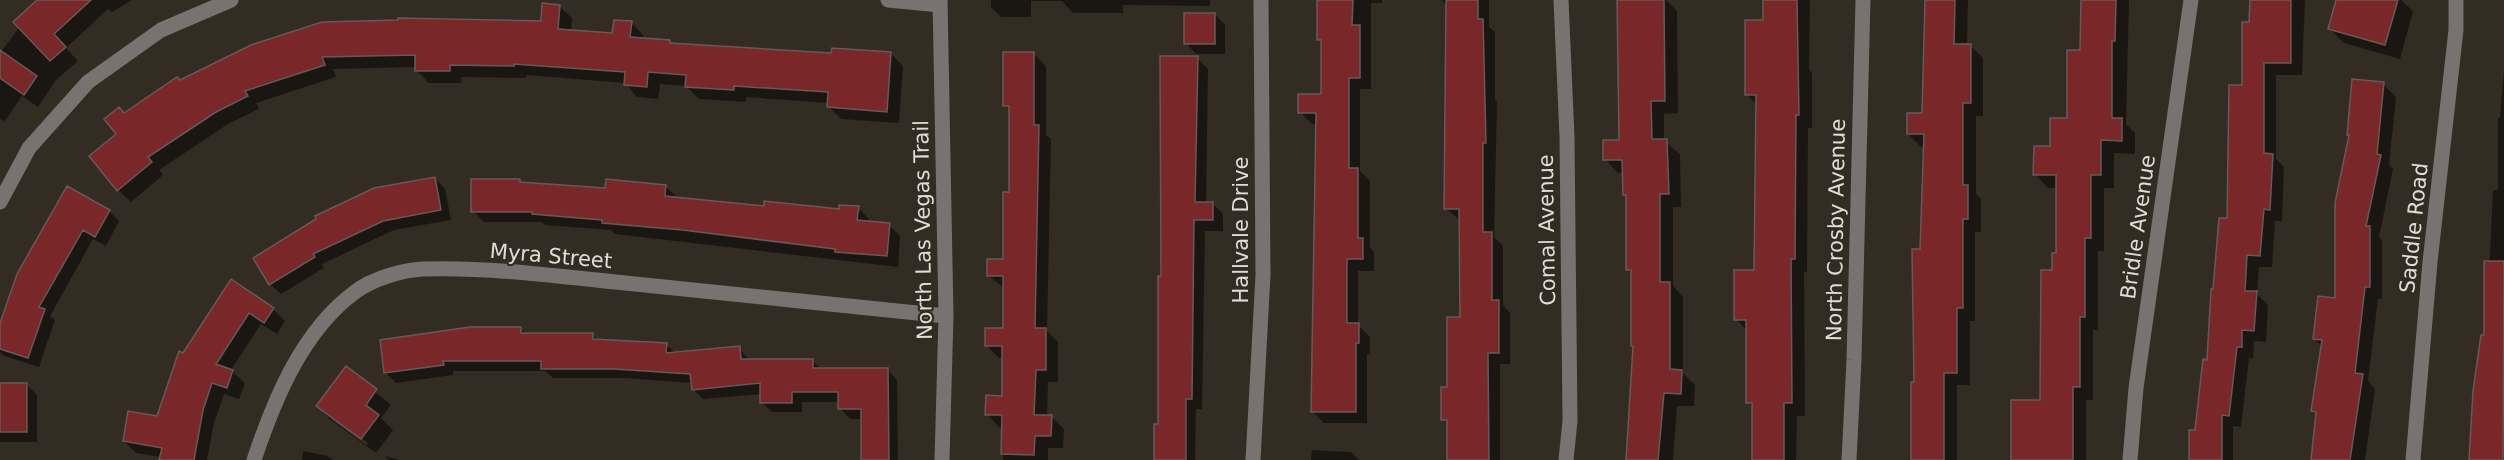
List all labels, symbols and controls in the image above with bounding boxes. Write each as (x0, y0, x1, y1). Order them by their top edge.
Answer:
street label: North Crosby Avenue (1822, 119, 1850, 341)
street label: North Las Vegas Trail (909, 120, 937, 340)
street label: Bridle Avenue (2116, 153, 2160, 301)
street label: Comal Avenue (1534, 154, 1560, 306)
street label: Hallvale Drive (1229, 156, 1253, 304)
street label: Saddle Road (2395, 162, 2433, 294)
street label: Myra Street (489, 239, 613, 273)

